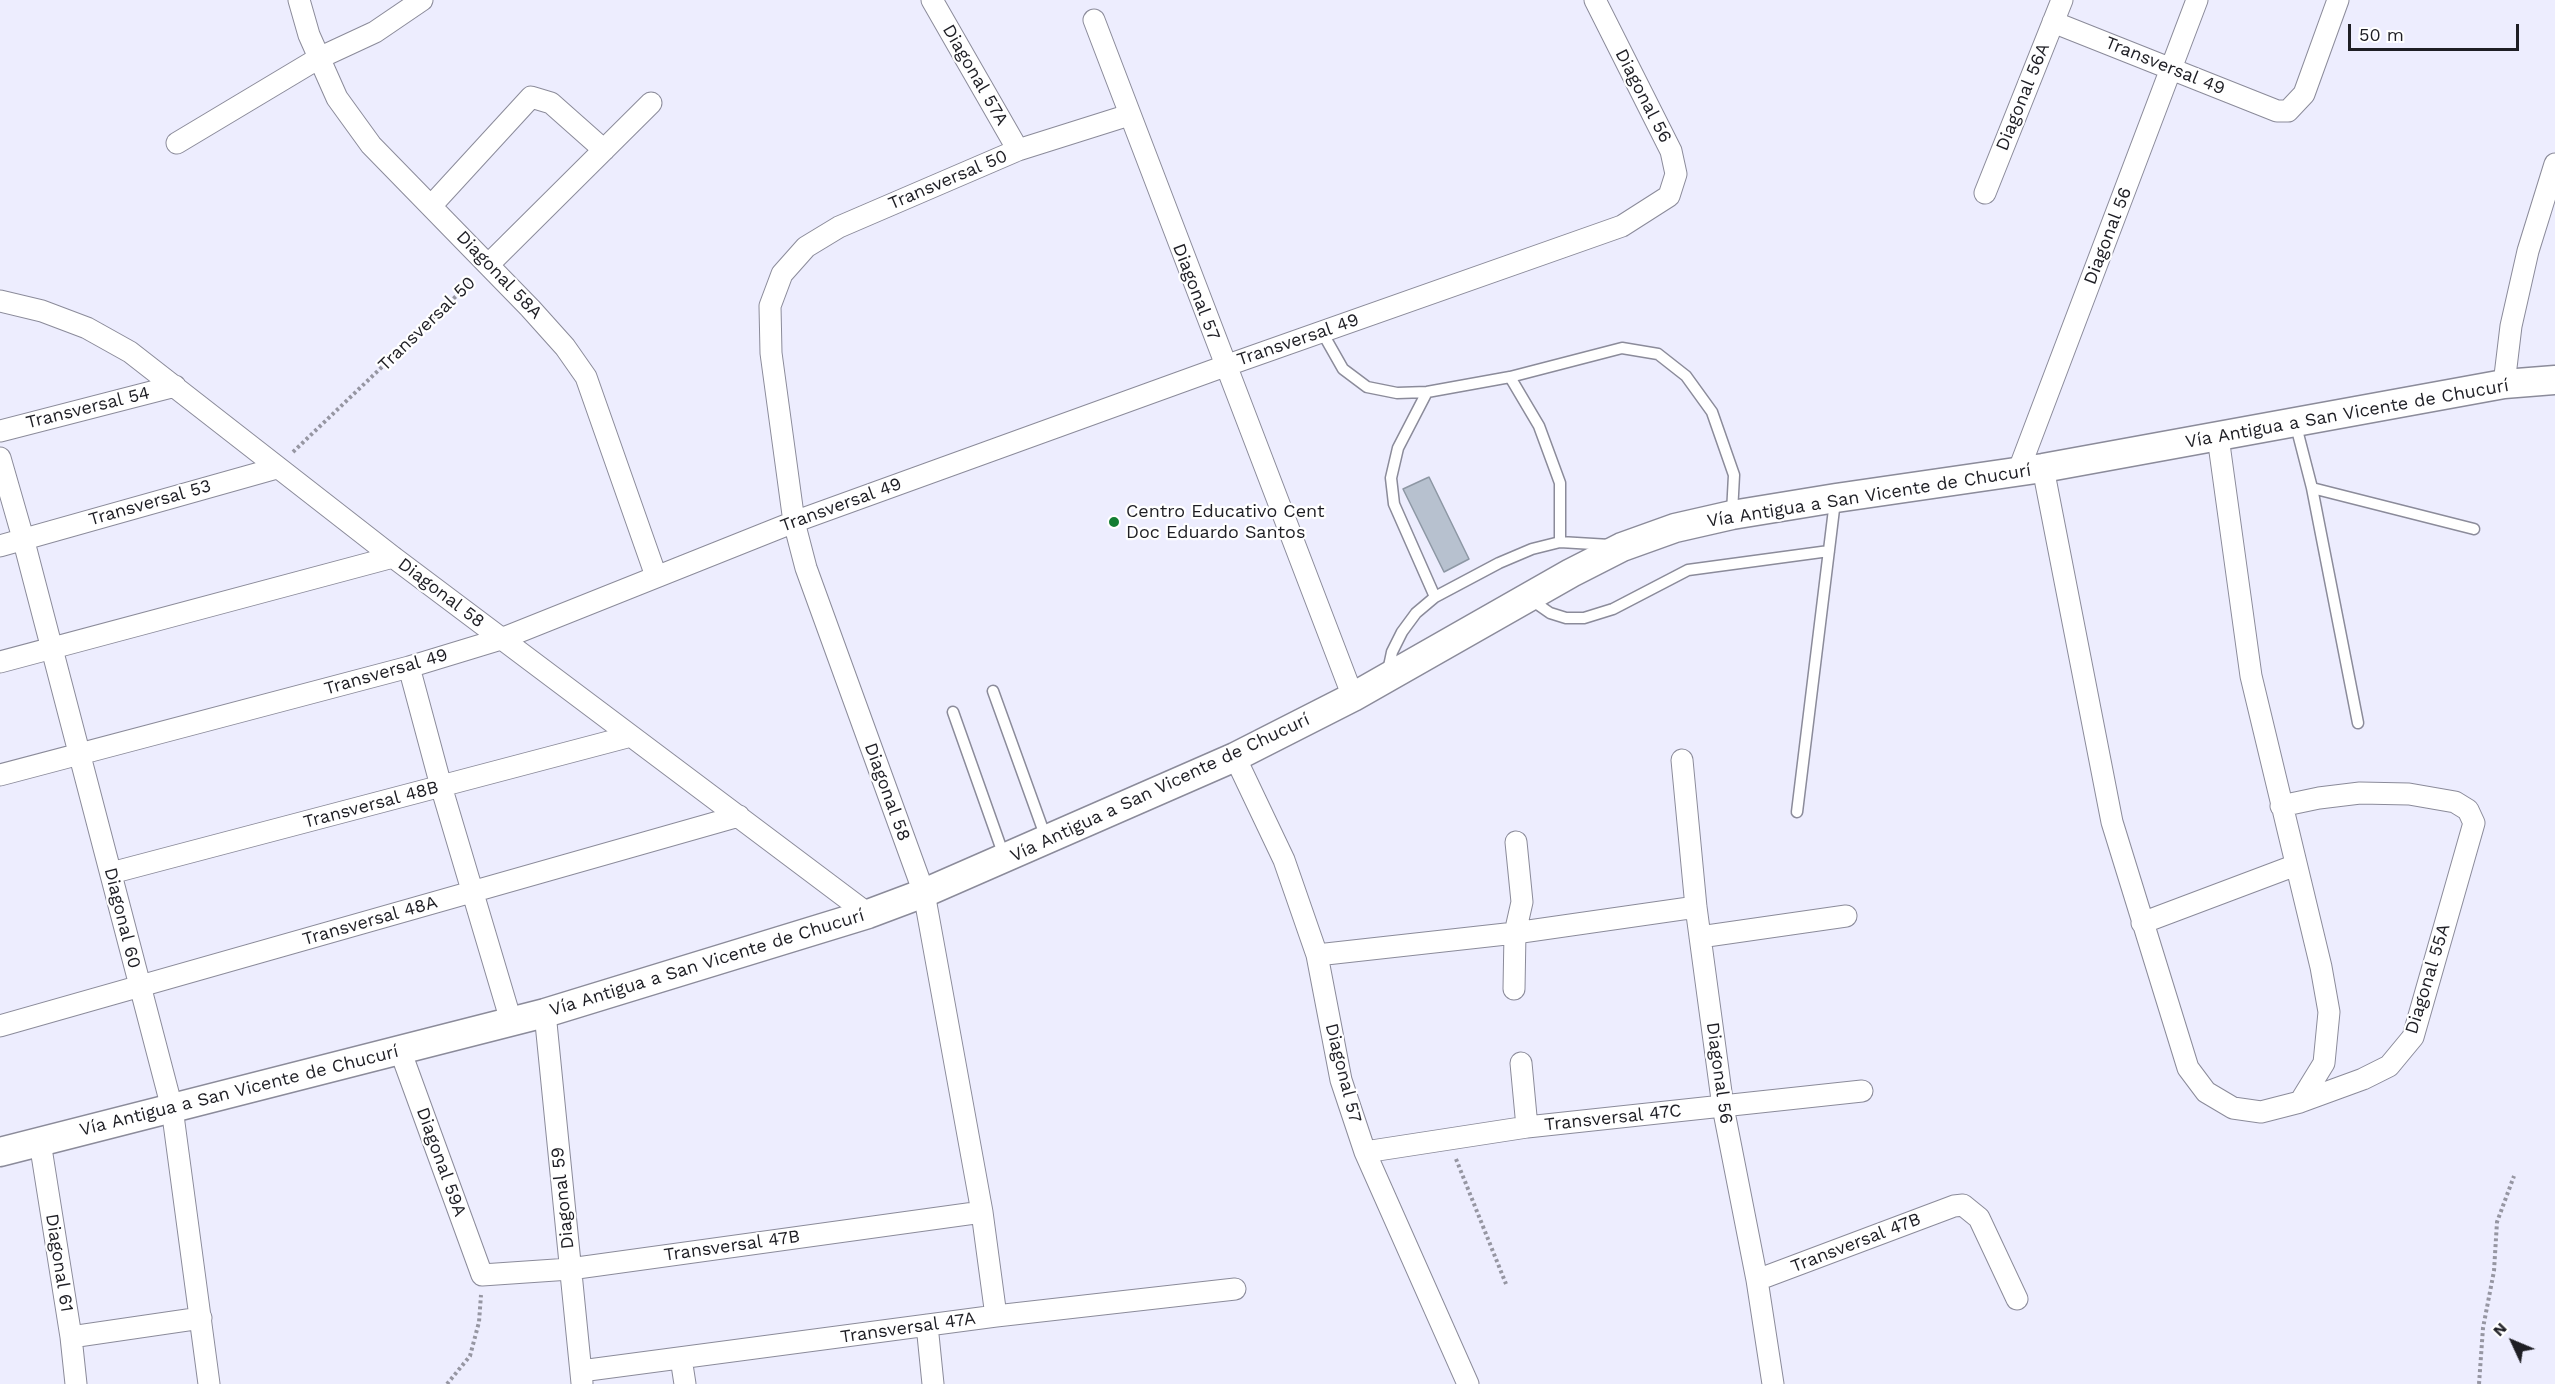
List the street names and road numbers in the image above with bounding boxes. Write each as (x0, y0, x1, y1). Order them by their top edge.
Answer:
street label: Diagonal 57A (937, 21, 1013, 129)
street label: Transversal 49 (2102, 32, 2228, 100)
street label: Diagonal 56A (1992, 40, 2054, 154)
street label: Diagonal 56 (1610, 45, 1676, 147)
street label: Transversal 50 (885, 145, 1011, 215)
street label: Diagonal 56 (2080, 184, 2136, 288)
street label: Diagonal 58A (451, 226, 547, 324)
street label: Diagonal 57 (1168, 241, 1224, 343)
street label: Transversal 50 (374, 272, 480, 376)
street label: Transversal 49 (1234, 309, 1362, 371)
street label: Vía Antigua a San Vicente de Chucurí (2184, 375, 2510, 453)
street label: Transversal 54 (24, 382, 152, 434)
street label: Vía Antigua a San Vicente de Chucurí (1705, 460, 2033, 532)
street label: Transversal 49 (777, 473, 905, 537)
street label: Transversal 53 (86, 475, 214, 531)
street label: Diagonal 58 (393, 553, 489, 633)
street label: Transversal 49 (322, 644, 450, 700)
street label: Vía Antigua a San Vicente de Chucurí (1007, 709, 1313, 867)
street label: Diagonal 58 (859, 740, 915, 844)
street label: Transversal 48B (301, 777, 441, 833)
street label: Diagonal 60 (99, 865, 145, 971)
street label: Transversal 48A (300, 891, 440, 951)
street label: Vía Antigua a San Vicente de Chucurí (547, 905, 867, 1021)
street label: Diagonal 55A (2401, 921, 2455, 1037)
street label: Diagonal 57 (1320, 1021, 1366, 1125)
street label: Diagonal 56 (1701, 1021, 1737, 1125)
street label: Vía Antigua a San Vicente de Chucurí (77, 1041, 401, 1141)
street label: Transversal 47C (1543, 1100, 1683, 1136)
street label: Diagonal 59A (411, 1105, 471, 1219)
street label: Diagonal 59 (547, 1146, 579, 1250)
street label: Transversal 47B (1788, 1208, 1924, 1278)
street label: Diagonal 61 (41, 1212, 77, 1314)
street label: Transversal 47B (663, 1226, 801, 1266)
street label: Transversal 47A (839, 1308, 977, 1348)

